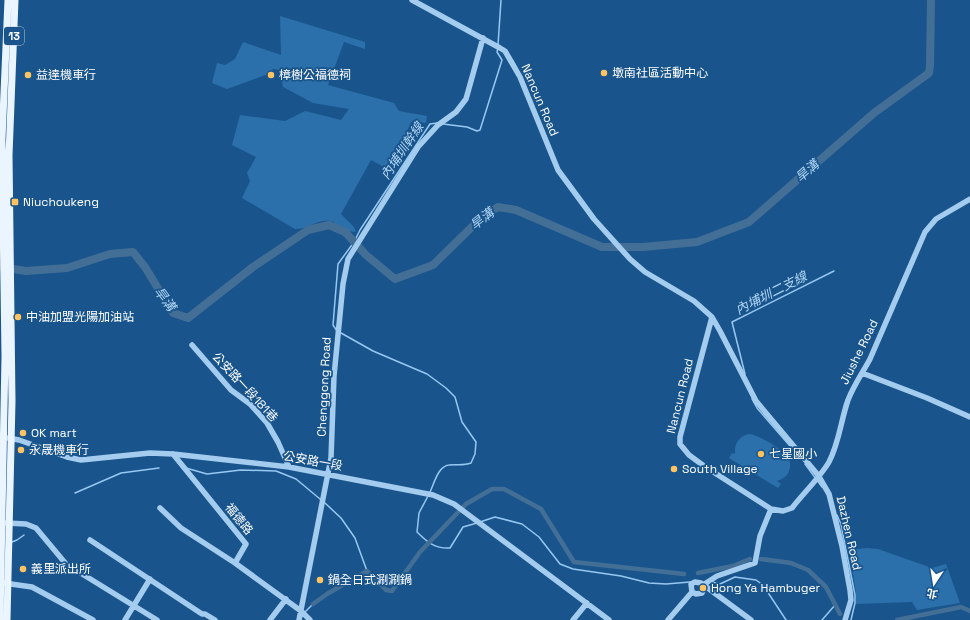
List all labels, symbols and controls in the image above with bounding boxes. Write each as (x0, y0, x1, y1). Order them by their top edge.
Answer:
road number: 13 (4, 27, 24, 45)
street label: Nancun Road (518, 62, 562, 138)
place label: 墩南社區活動中心 (612, 65, 708, 81)
place label: 益達機車行 (36, 67, 96, 83)
place label: 樟樹公福德祠 (279, 67, 351, 83)
marker: 墩南社區活動中心 (599, 68, 609, 78)
marker: 益達機車行 (23, 70, 33, 80)
marker: 樟樹公福德祠 (266, 70, 276, 80)
water label: 內埔圳幹線 (377, 118, 428, 183)
water label: 旱溝 (792, 155, 824, 186)
place label: Niuchoukeng (23, 194, 99, 210)
marker: Niuchoukeng (10, 197, 20, 207)
water label: 旱溝 (467, 203, 499, 234)
water label: 內埔圳二支線 (732, 267, 811, 318)
water label: 旱溝 (150, 283, 181, 316)
place label: 中油加盟光陽加油站 (26, 309, 134, 325)
marker: 中油加盟光陽加油站 (13, 312, 23, 322)
street label: Jiushe Road (836, 317, 882, 387)
street label: Chenggong Road (313, 337, 335, 437)
street label: 公安路一段181巷 (209, 349, 281, 425)
street label: Nancun Road (663, 357, 697, 435)
place label: OK mart (31, 425, 77, 441)
marker: OK mart (18, 428, 28, 438)
place label: 永晟機車行 (29, 442, 89, 458)
marker: 永晟機車行 (16, 445, 26, 455)
place label: 七星國小 (769, 446, 817, 462)
street label: 公安路一段 (282, 448, 344, 474)
marker: 七星國小 (756, 449, 766, 459)
place label: South Village (682, 461, 758, 477)
marker: South Village (669, 464, 679, 474)
street label: Dazhen Road (833, 494, 865, 572)
street label: 福德路 (221, 500, 257, 538)
place label: 義里派出所 (31, 561, 91, 577)
marker: 義里派出所 (18, 564, 28, 574)
north arrow (914, 564, 954, 604)
place label: 鍋全日式涮涮鍋 (328, 572, 412, 588)
marker: 鍋全日式涮涮鍋 (315, 575, 325, 585)
place label: Hong Ya Hambuger (711, 580, 821, 596)
marker: Hong Ya Hambuger (698, 583, 708, 593)
text: 北 (925, 586, 939, 602)

